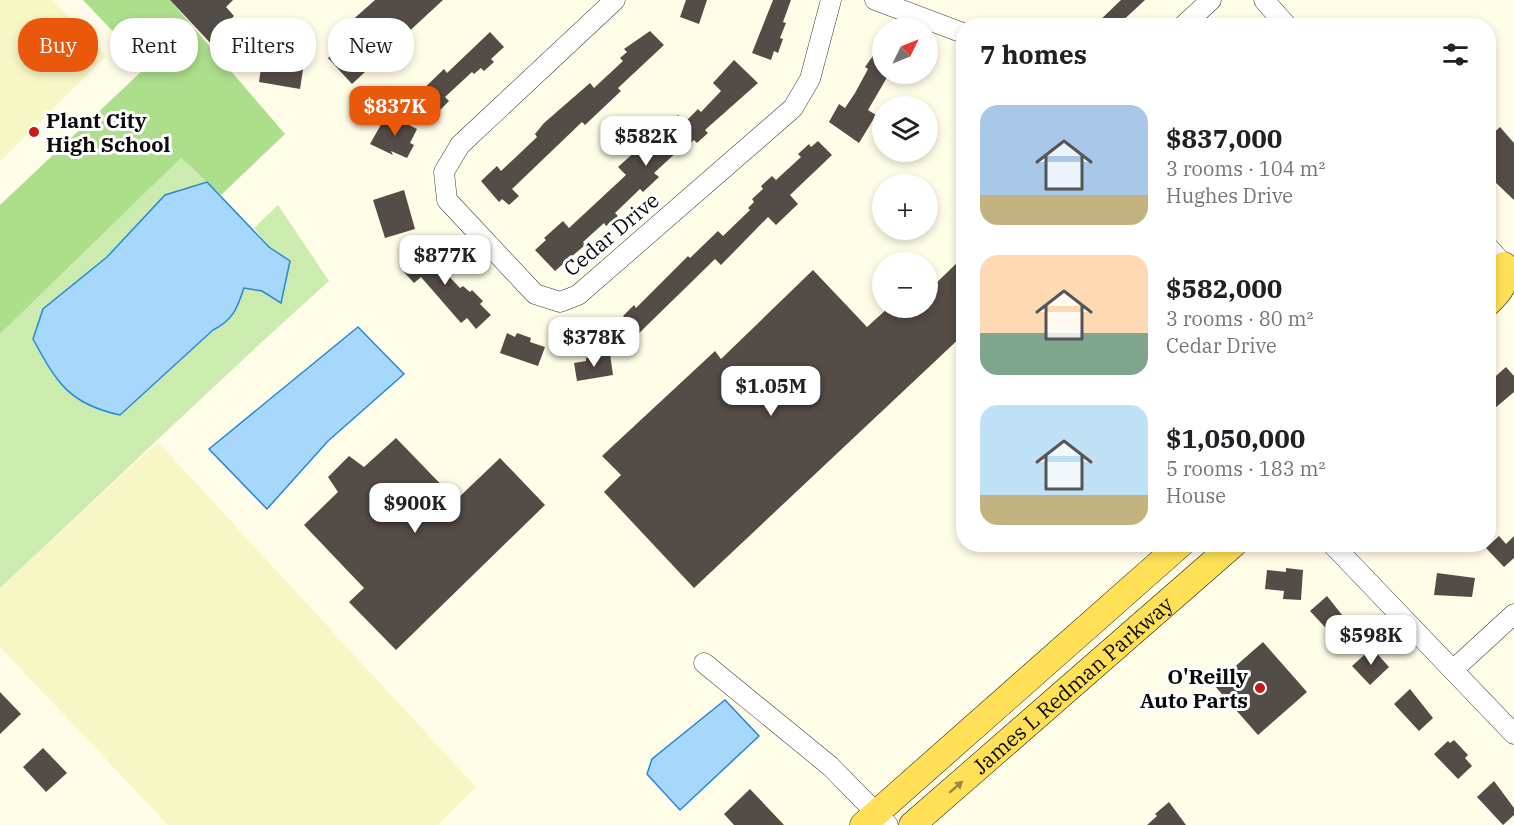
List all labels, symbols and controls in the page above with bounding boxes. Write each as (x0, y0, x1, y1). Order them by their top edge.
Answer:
chip: Buy (18, 18, 98, 72)
chip: Rent (110, 18, 198, 72)
chip: Filters (210, 18, 316, 72)
chip: New (328, 18, 414, 72)
north arrow (872, 18, 938, 84)
map controls (872, 18, 938, 318)
text: 7 homes (980, 37, 1087, 71)
icon: filters (1439, 38, 1472, 71)
pin: $837K (353, 86, 437, 137)
text: $837K (363, 92, 427, 119)
button: layers (872, 96, 938, 162)
place label: Plant City High School (46, 106, 171, 158)
pin: $582K (604, 116, 688, 167)
text: $837,000 (1166, 121, 1282, 155)
text: $582K (614, 122, 678, 149)
marker: Plant City High School (27, 125, 41, 139)
icon: home (1028, 129, 1100, 201)
text: 3 rooms · 104 m² (1166, 155, 1325, 182)
button: + (872, 174, 938, 240)
text: Hughes Drive (1166, 182, 1293, 209)
street label: Cedar Drive (557, 186, 665, 282)
pin: $877K (403, 235, 487, 286)
text: $877K (413, 241, 477, 268)
button: − (872, 252, 938, 318)
text: $582,000 (1166, 271, 1282, 305)
icon: home (1028, 279, 1100, 351)
text: 3 rooms · 80 m² (1166, 305, 1313, 332)
pin: $378K (552, 317, 636, 368)
text: $378K (562, 323, 626, 350)
text: Cedar Drive (1166, 332, 1277, 359)
pin: $1.05M (722, 366, 820, 417)
text: $1.05M (735, 372, 807, 399)
text: $1,050,000 (1166, 421, 1305, 455)
icon: home (1028, 429, 1100, 501)
text: 5 rooms · 183 m² (1166, 455, 1325, 482)
text: House (1166, 482, 1226, 509)
pin: $900K (373, 483, 457, 534)
text: $900K (383, 489, 447, 516)
street label: James L Redman Parkway (966, 589, 1179, 780)
pin: $598K (1329, 615, 1413, 666)
text: $598K (1339, 621, 1403, 648)
place label: O'Reilly Auto Parts (1140, 662, 1248, 714)
marker: O'Reilly Auto Parts (1253, 681, 1267, 695)
one-way arrow (948, 781, 963, 794)

